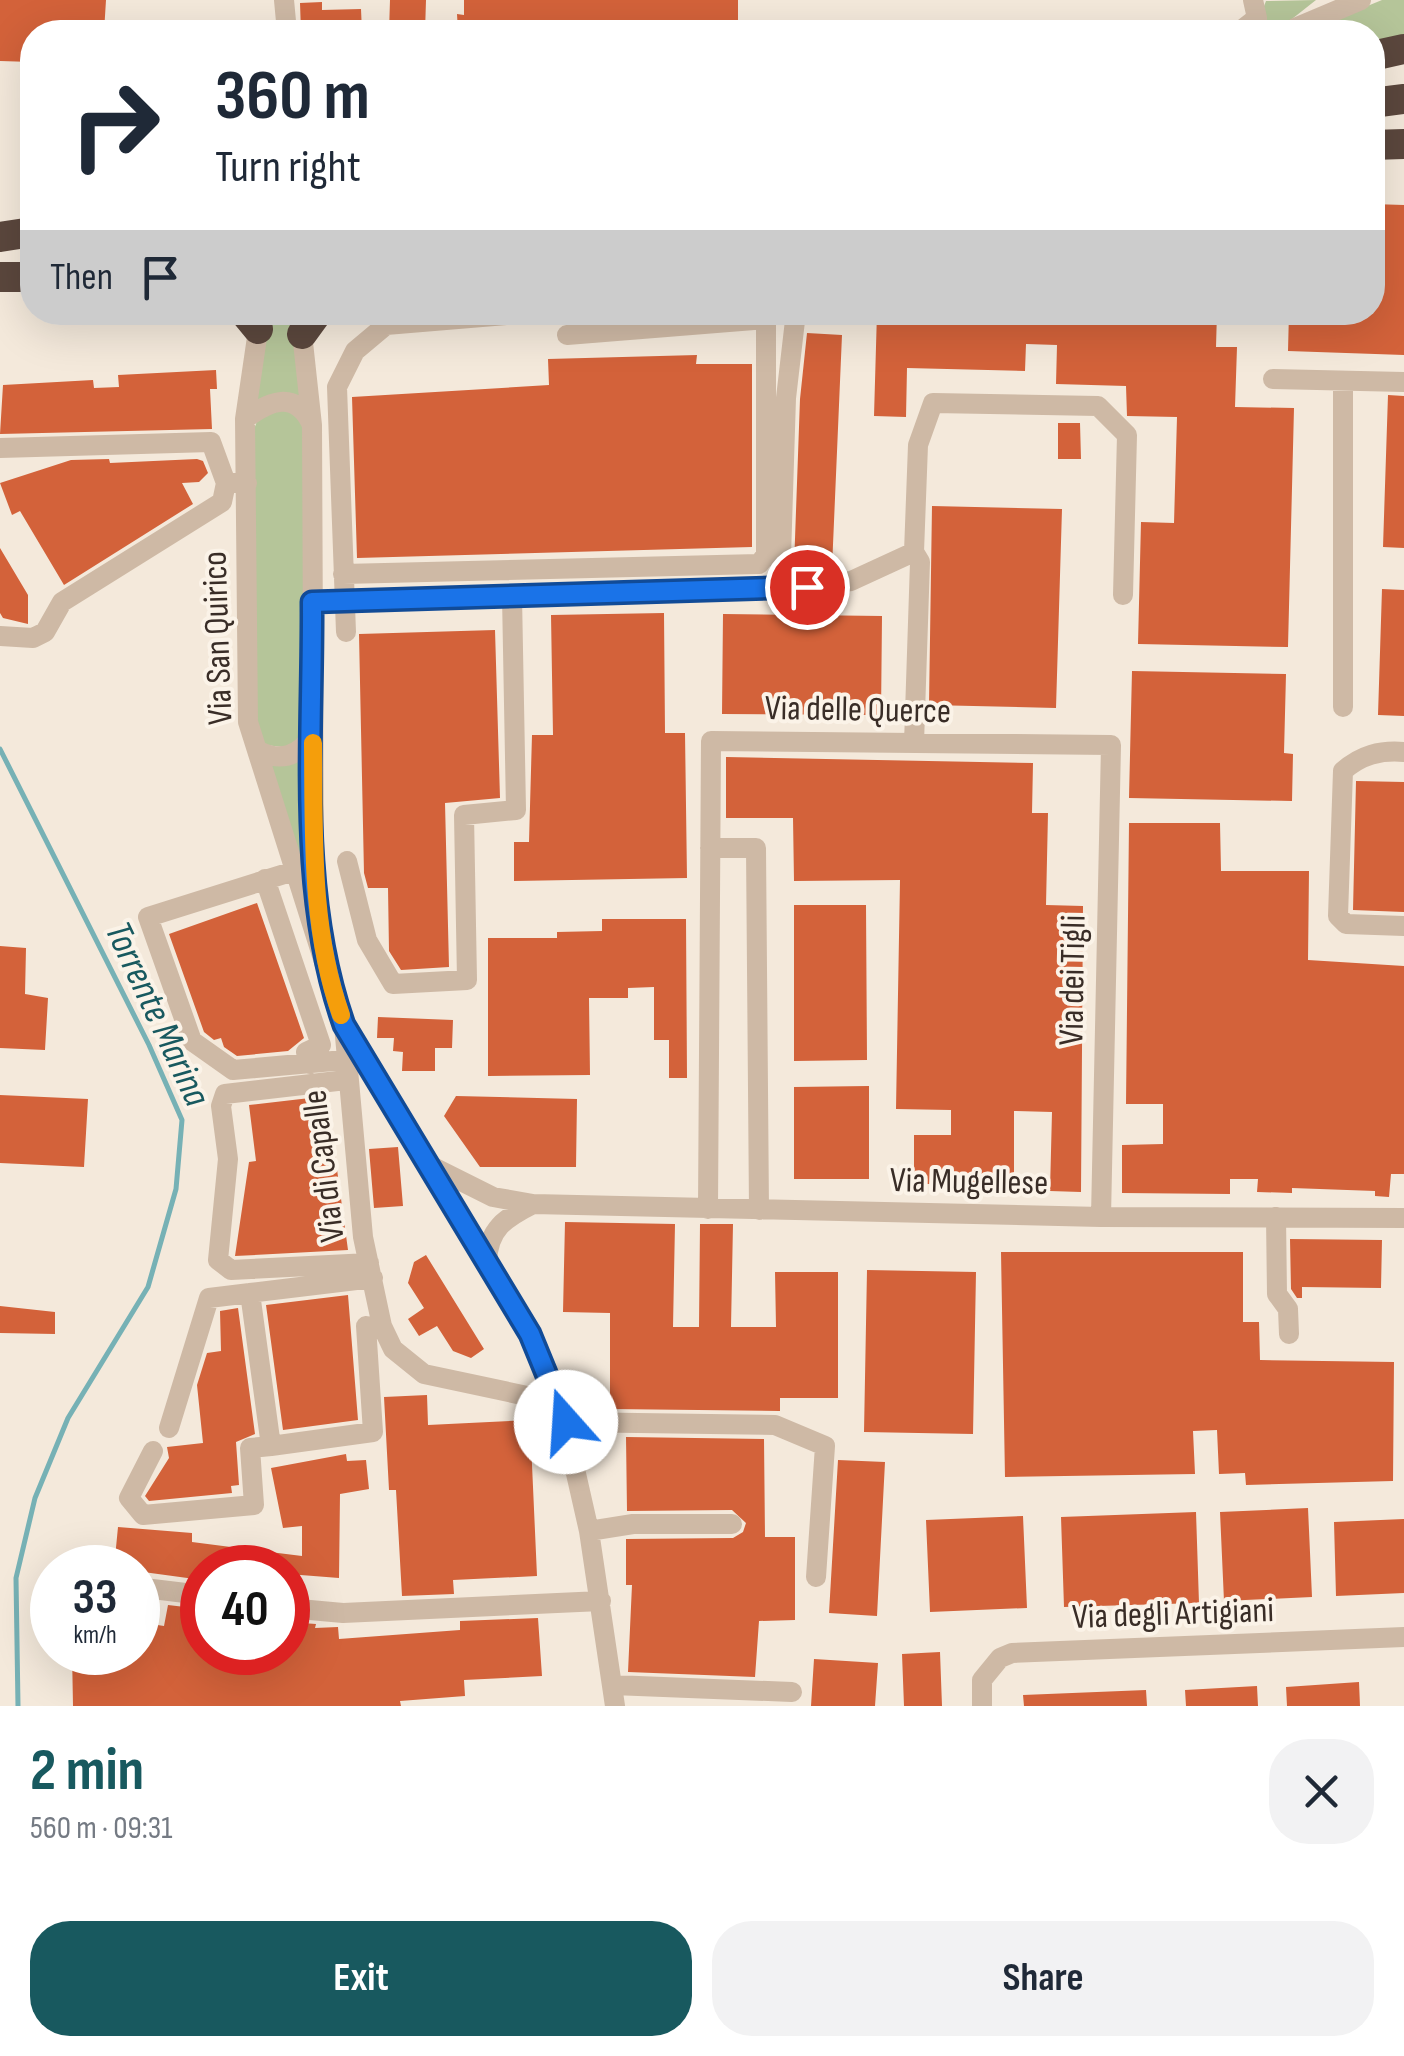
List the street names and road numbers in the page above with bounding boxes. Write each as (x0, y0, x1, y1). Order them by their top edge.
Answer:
street label: Via San Quirico (193, 550, 243, 726)
street label: Via delle Querce (765, 687, 951, 733)
street label: Via dei Tigli (1050, 914, 1096, 1046)
street label: Via di Capalle (293, 1088, 355, 1244)
street label: Via Mugellese (889, 1159, 1049, 1205)
street label: Via degli Artigiani (1071, 1589, 1275, 1639)

